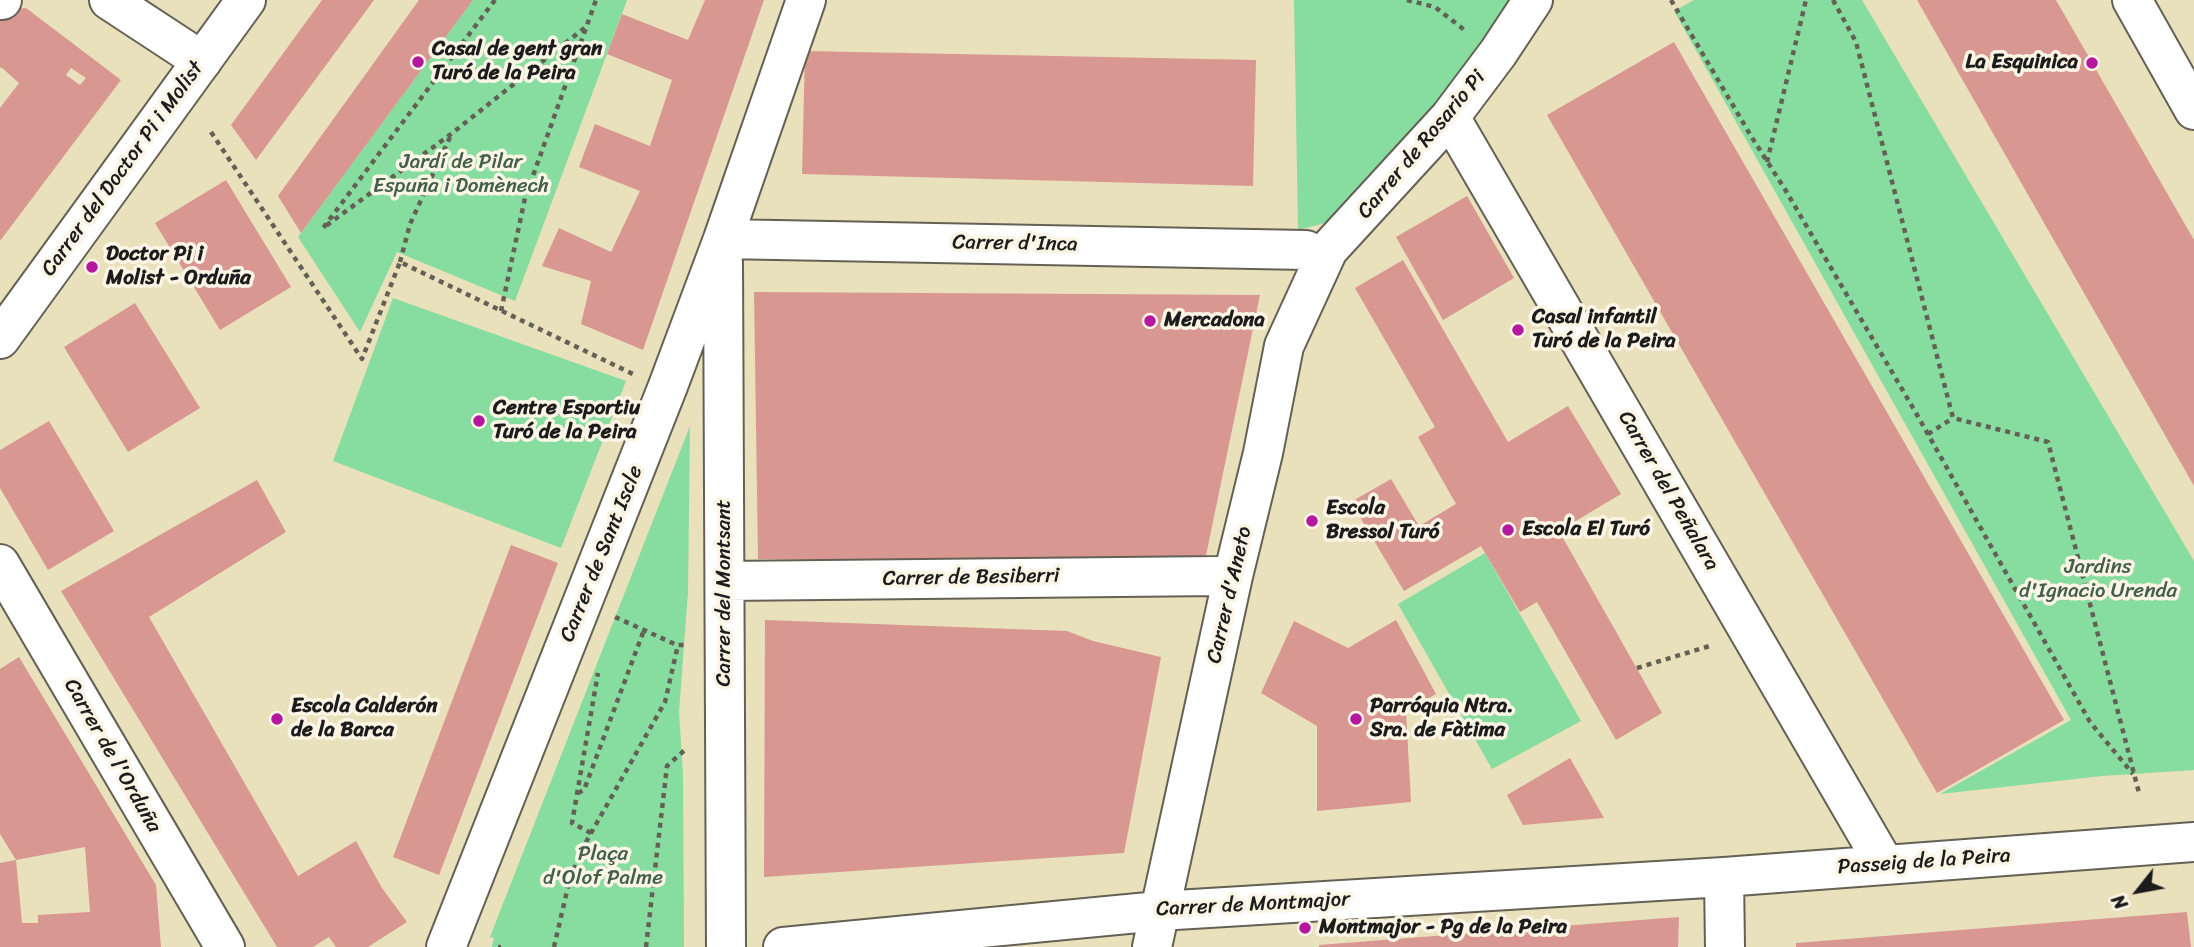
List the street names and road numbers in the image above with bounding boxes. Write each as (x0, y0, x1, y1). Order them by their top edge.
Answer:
street label: Carrer del Doctor Pi i Molist (37, 57, 209, 281)
street label: Carrer de Rosario Pi (1353, 66, 1491, 224)
street label: Carrer d'Inca (952, 230, 1078, 258)
street label: Carrer del Peñalara (1612, 407, 1724, 575)
street label: Carrer de Sant Iscle (555, 462, 649, 646)
street label: Carrer del Montsant (712, 500, 738, 686)
street label: Carrer d'Aneto (1202, 524, 1258, 666)
street label: Carrer de Besiberri (882, 564, 1060, 592)
street label: Carrer de l'Orduña (58, 675, 166, 837)
street label: Passeig de la Peira (1837, 843, 2011, 881)
street label: Carrer de Montmajor (1156, 887, 1350, 923)

